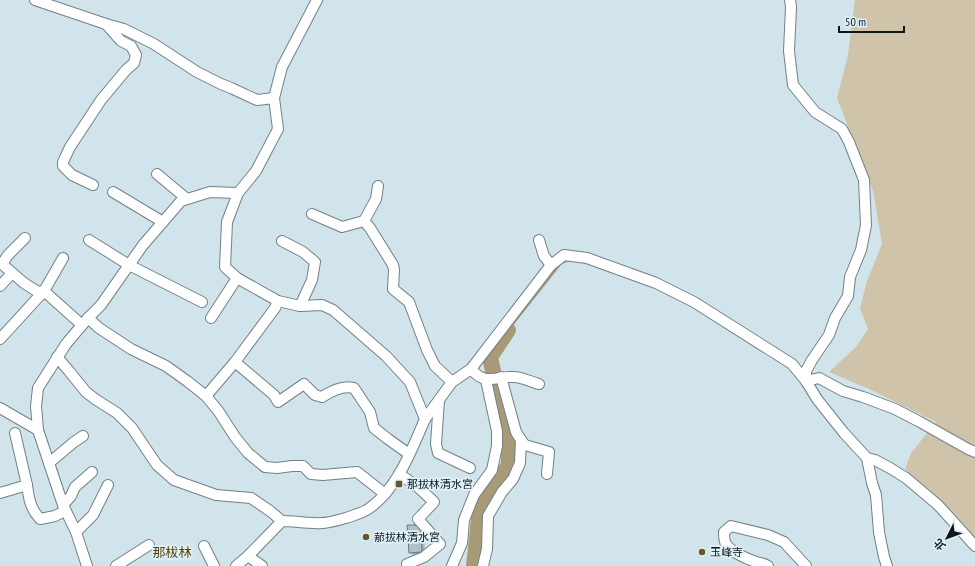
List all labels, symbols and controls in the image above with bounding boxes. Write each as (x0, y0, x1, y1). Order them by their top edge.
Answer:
scale bar (839, 8, 904, 34)
text: 50 m (845, 14, 866, 29)
place label: 那拔林清水宮 (407, 477, 473, 491)
marker: 那拔林清水宮 (394, 479, 404, 489)
north arrow (927, 518, 967, 558)
place label: 𦰡拔林清水宮 (374, 530, 440, 544)
marker: 𦰡拔林清水宮 (361, 532, 371, 542)
text: 北 (931, 536, 948, 553)
district label: 那柭林 (152, 544, 192, 561)
place label: 玉峰寺 (710, 545, 743, 559)
marker: 玉峰寺 (697, 547, 707, 557)

